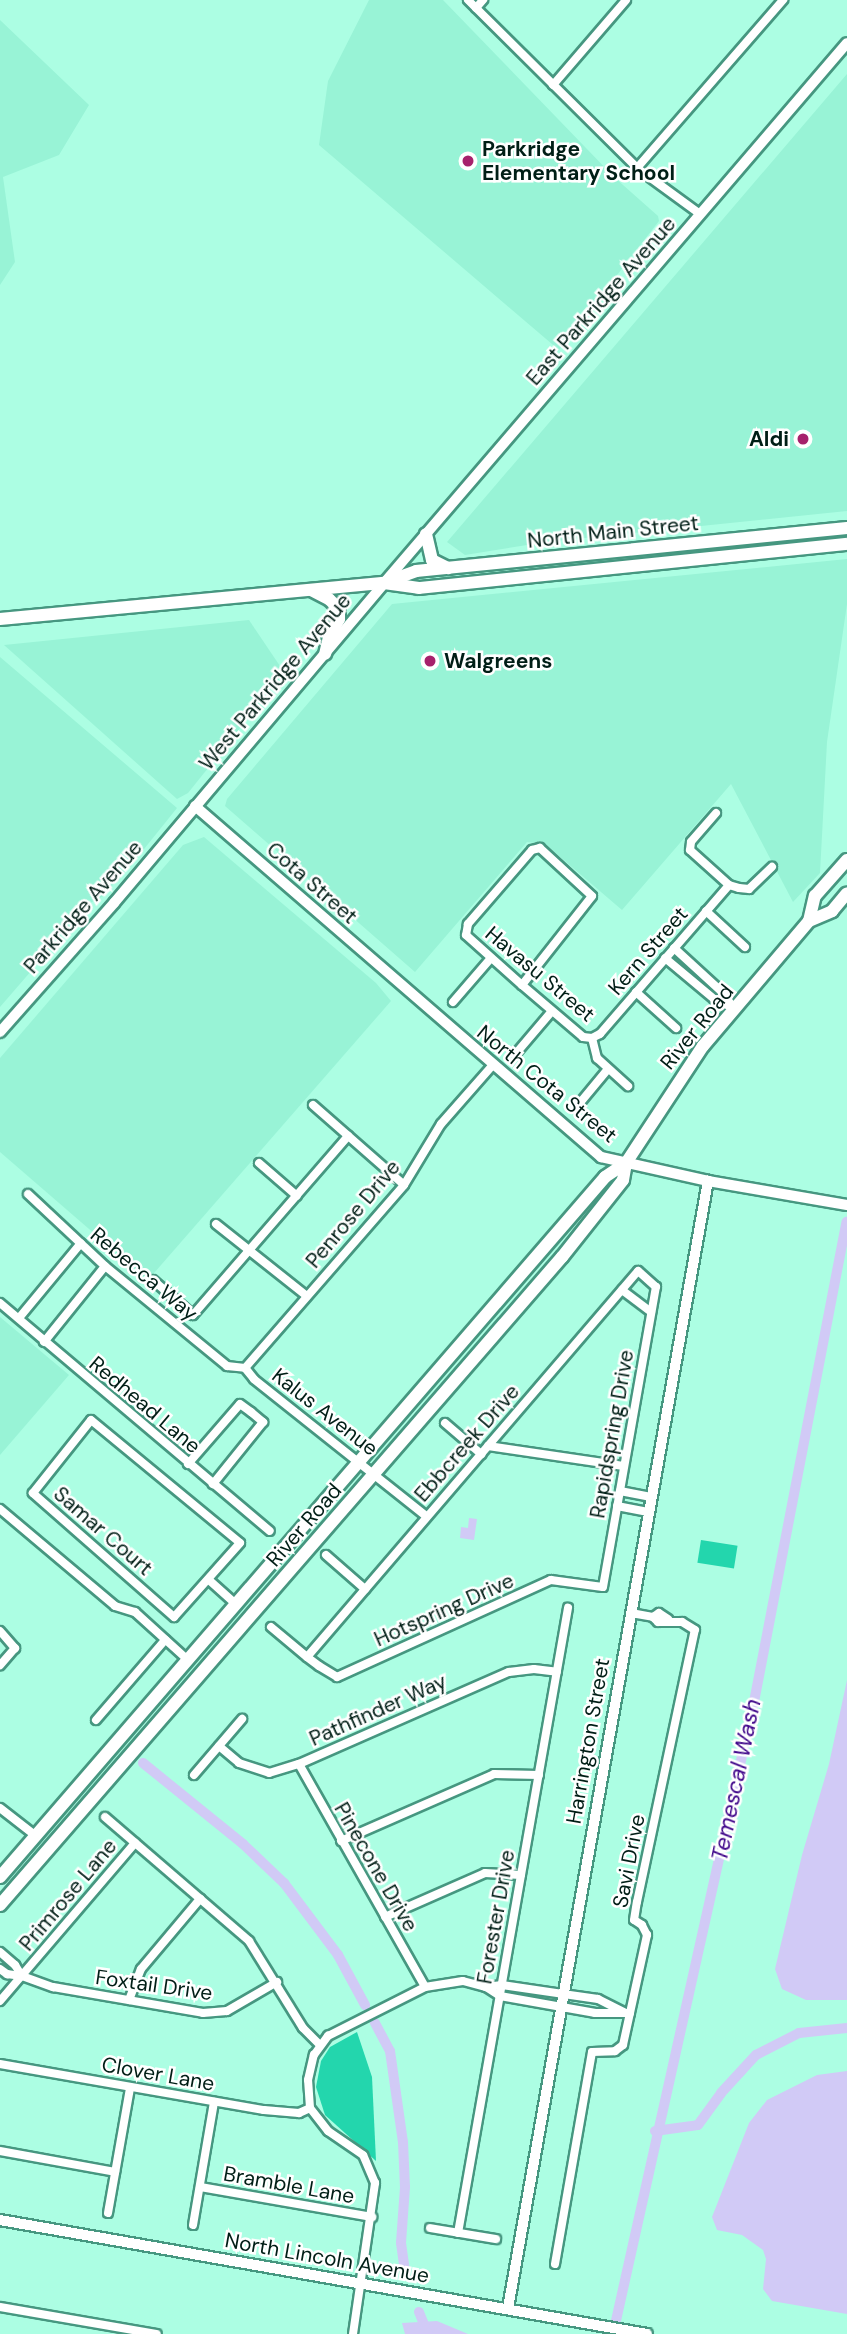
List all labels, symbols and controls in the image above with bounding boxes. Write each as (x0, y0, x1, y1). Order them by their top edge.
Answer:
place label: Parkridge Elementary School (482, 136, 675, 186)
marker: Parkridge Elementary School (460, 153, 476, 169)
street label: East Parkridge Avenue (521, 212, 681, 390)
place label: Aldi (749, 426, 789, 452)
marker: Aldi (795, 431, 811, 447)
street label: North Main Street (526, 510, 700, 554)
street label: West Parkridge Avenue (194, 589, 356, 775)
place label: Walgreens (444, 648, 552, 674)
marker: Walgreens (422, 653, 438, 669)
street label: Parkridge Avenue (19, 835, 147, 979)
street label: Cota Street (262, 837, 362, 929)
street label: Kern Street (603, 902, 693, 1000)
street label: Havasu Street (480, 921, 600, 1027)
street label: River Road (655, 979, 739, 1075)
street label: North Cota Street (472, 1020, 622, 1148)
street label: Penrose Drive (301, 1155, 405, 1273)
street label: Rebecca Way (85, 1222, 203, 1326)
street label: Rapidspring Drive (585, 1348, 639, 1520)
street label: Redhead Lane (84, 1351, 206, 1459)
street label: Kalus Avenue (267, 1363, 383, 1461)
street label: Ebbcreek Drive (409, 1379, 525, 1507)
street label: River Road (261, 1478, 347, 1572)
street label: Samar Court (48, 1481, 158, 1581)
street label: Hotspring Drive (370, 1568, 518, 1652)
street label: Harrington Street (561, 1656, 615, 1826)
street label: Pathfinder Way (305, 1668, 451, 1752)
water label: Temescal Wash (705, 1696, 767, 1864)
street label: Pinecone Drive (329, 1798, 423, 1936)
street label: Savi Drive (608, 1812, 650, 1910)
street label: Primrose Lane (14, 1834, 122, 1956)
street label: Forester Drive (472, 1848, 520, 1986)
street label: Foxtail Drive (94, 1964, 214, 2006)
street label: Clover Lane (100, 2052, 216, 2096)
street label: Bramble Lane (222, 2161, 356, 2209)
street label: North Lincoln Avenue (223, 2228, 431, 2288)

